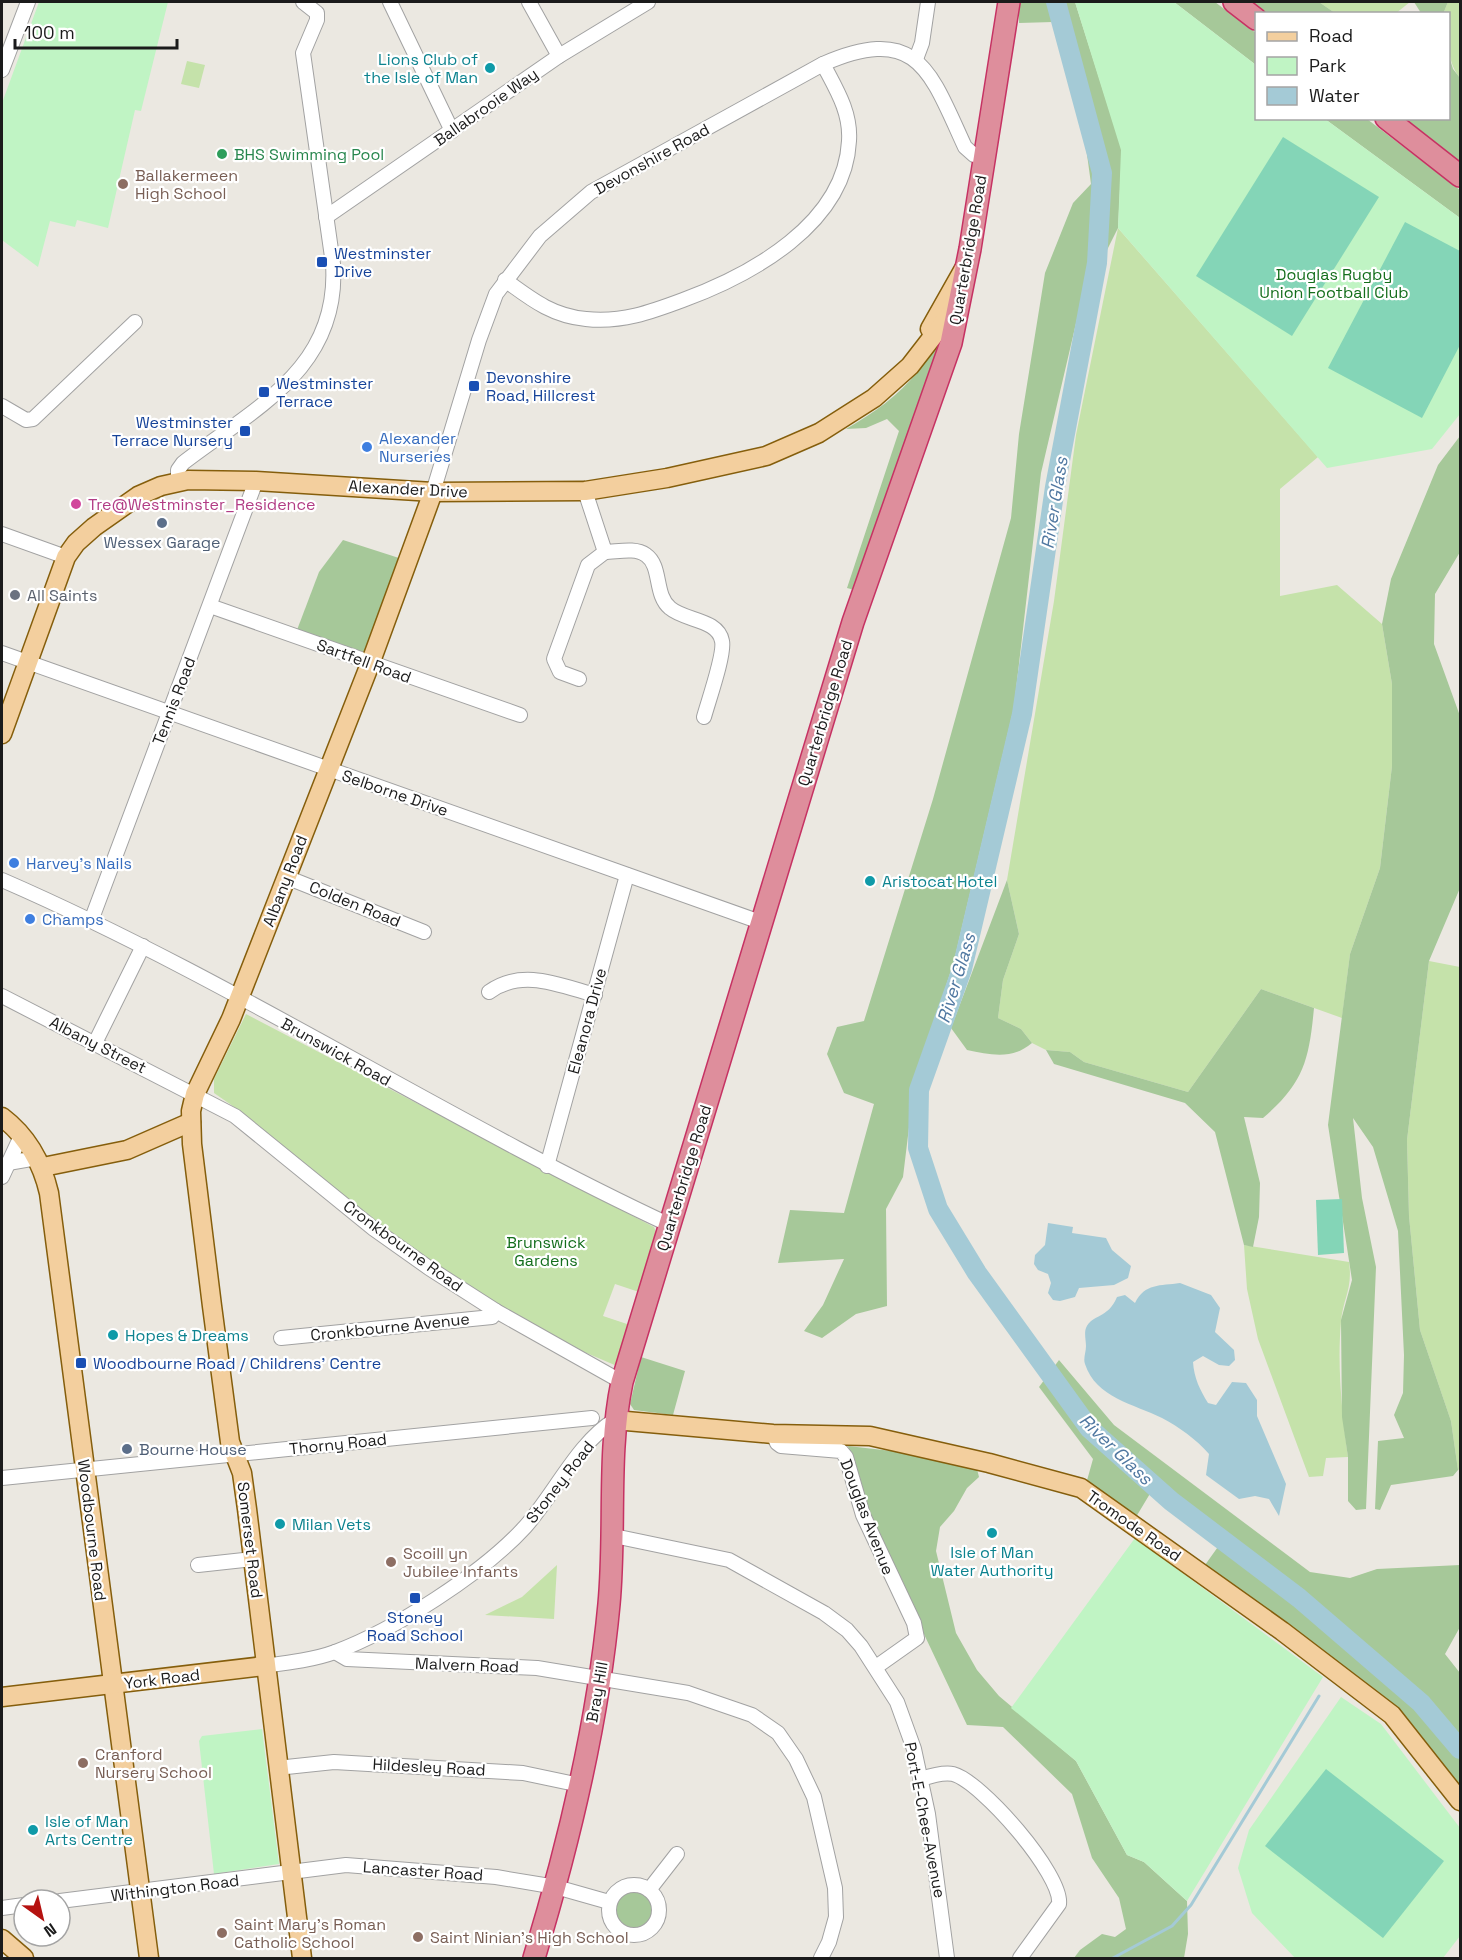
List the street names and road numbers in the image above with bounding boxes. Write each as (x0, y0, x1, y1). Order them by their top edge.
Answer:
street label: Ballabrooie Way (430, 63, 542, 151)
street label: Devonshire Road (591, 119, 713, 199)
street label: Quarterbridge Road (944, 173, 992, 327)
street label: Alexander Drive (348, 475, 468, 503)
street label: Sartfell Road (314, 634, 414, 688)
street label: Quarterbridge Road (793, 637, 857, 789)
street label: Tennis Road (148, 654, 200, 748)
street label: Selborne Drive (339, 765, 451, 821)
street label: Albany Road (258, 832, 312, 930)
street label: Colden Road (306, 876, 404, 932)
street label: Eleanora Drive (563, 966, 611, 1076)
street label: Albany Street (46, 1012, 150, 1078)
street label: Brunswick Road (277, 1013, 395, 1091)
street label: Quarterbridge Road (652, 1102, 716, 1254)
street label: Cronkbourne Road (339, 1195, 467, 1297)
street label: Cronkbourne Avenue (309, 1308, 471, 1346)
street label: Thorny Road (288, 1428, 388, 1460)
street label: Stoney Road (521, 1436, 599, 1528)
street label: Douglas Avenue (835, 1456, 899, 1578)
street label: Woodbourne Road (73, 1458, 111, 1602)
street label: Somerset Road (232, 1481, 268, 1599)
street label: Tromode Road (1083, 1486, 1185, 1566)
street label: Malvern Road (415, 1653, 519, 1677)
street label: Bray Hill (581, 1660, 613, 1724)
street label: York Road (123, 1664, 201, 1694)
street label: Port-E-Chee-Avenue (900, 1740, 950, 1900)
street label: Hildesley Road (372, 1754, 486, 1780)
street label: Lancaster Road (362, 1856, 484, 1886)
street label: Withington Road (110, 1870, 240, 1906)

